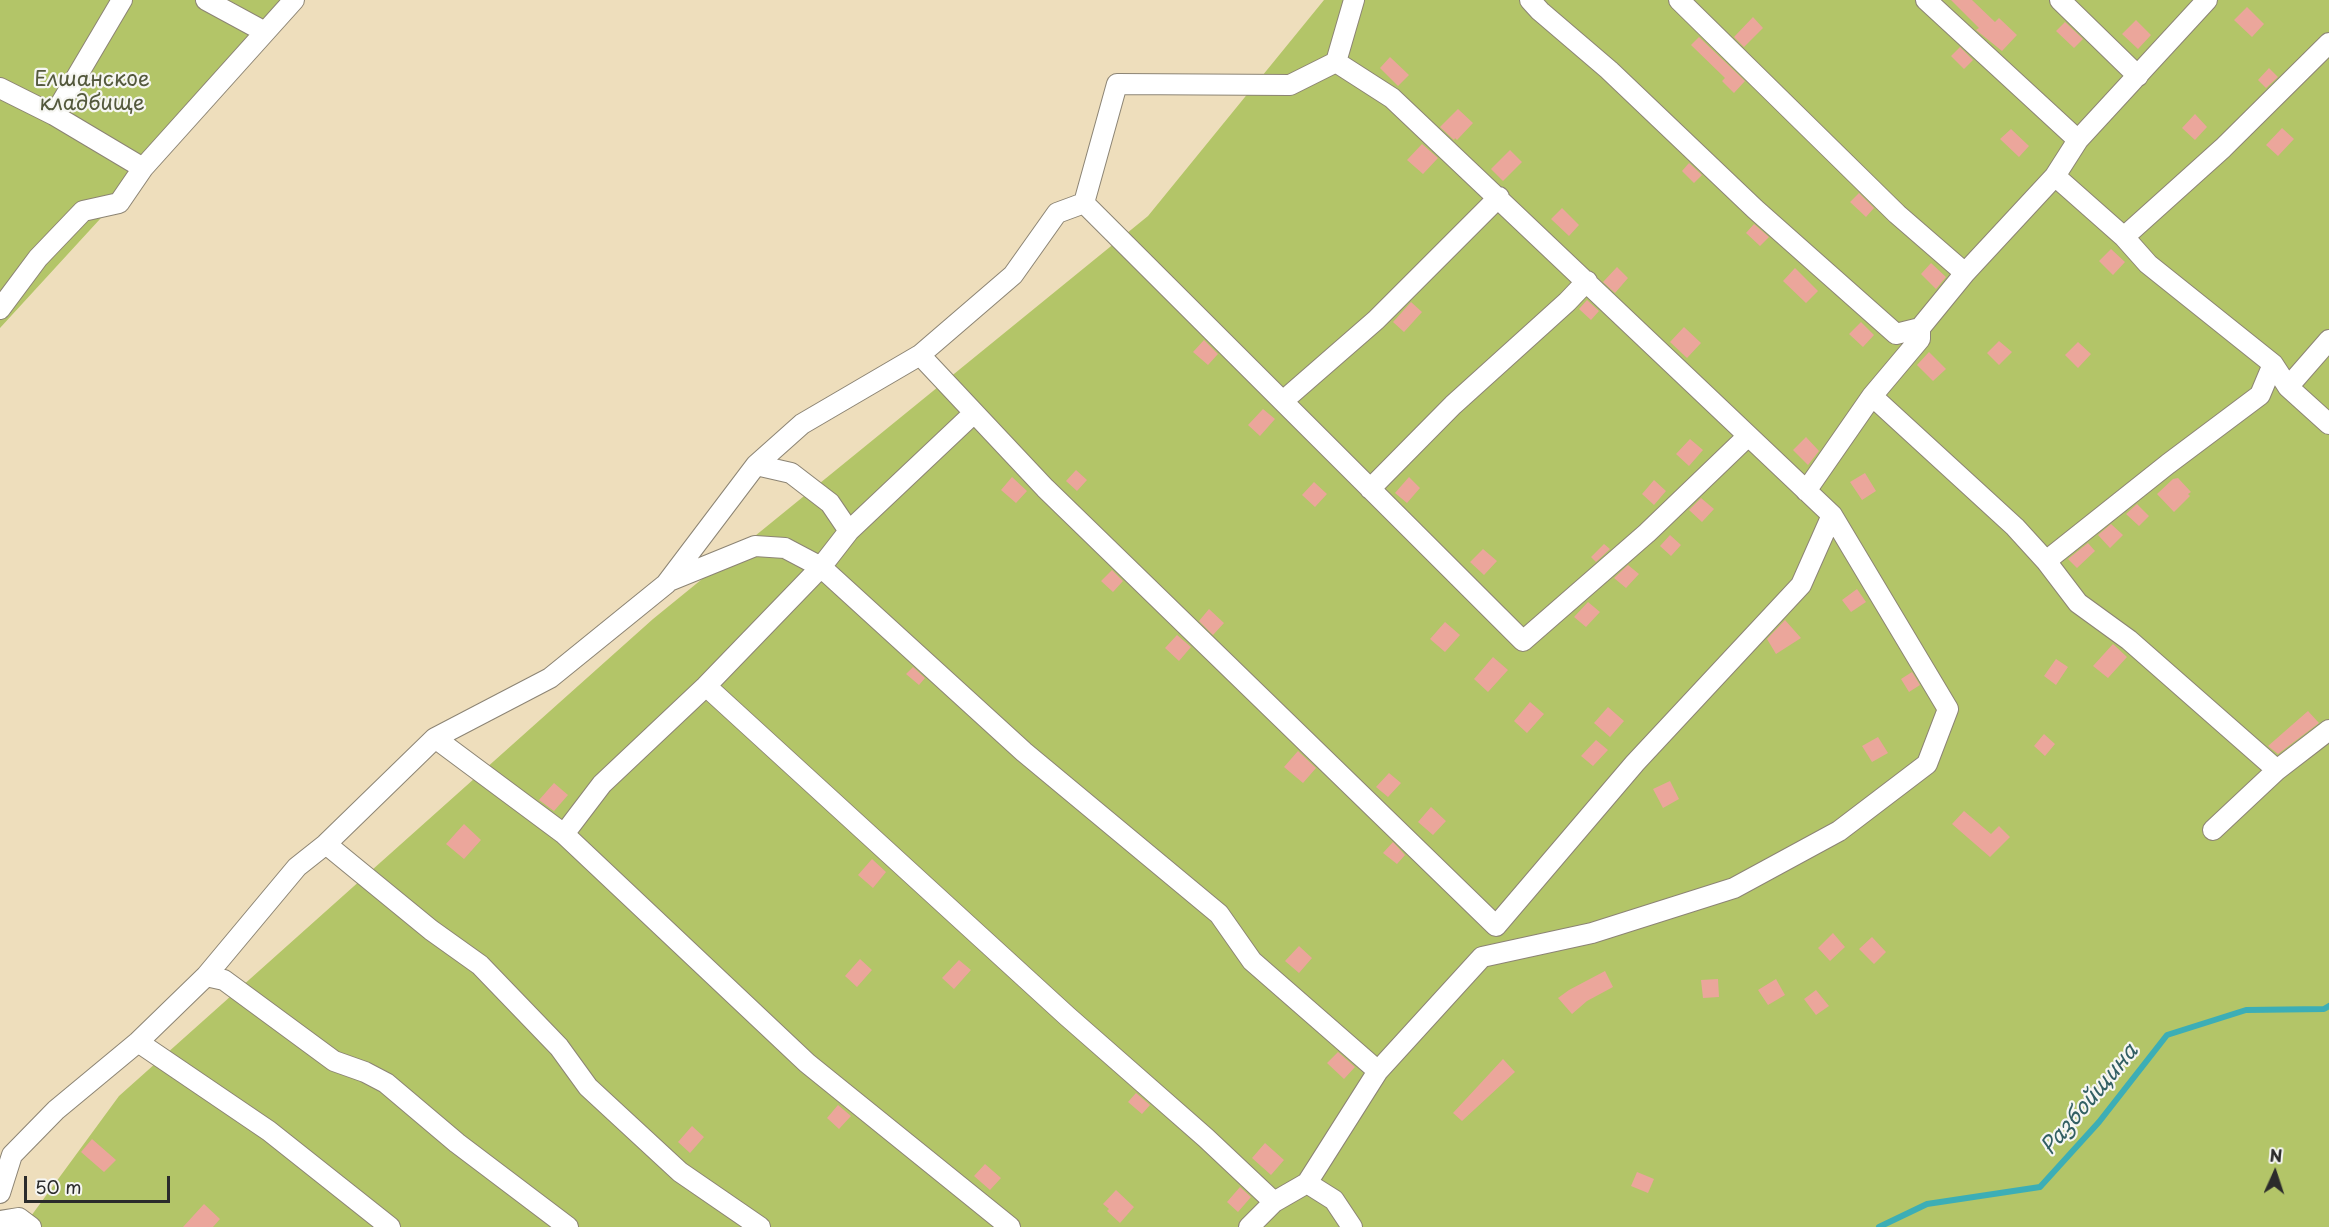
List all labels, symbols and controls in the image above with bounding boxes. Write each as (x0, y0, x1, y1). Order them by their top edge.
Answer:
park label: Елшанское кладбище (34, 67, 150, 117)
water label: Разбойщина (2036, 1039, 2144, 1161)
north arrow (2245, 1143, 2305, 1203)
text: N (2269, 1143, 2283, 1167)
scale bar (27, 1164, 172, 1202)
text: 50 m (35, 1173, 82, 1200)

